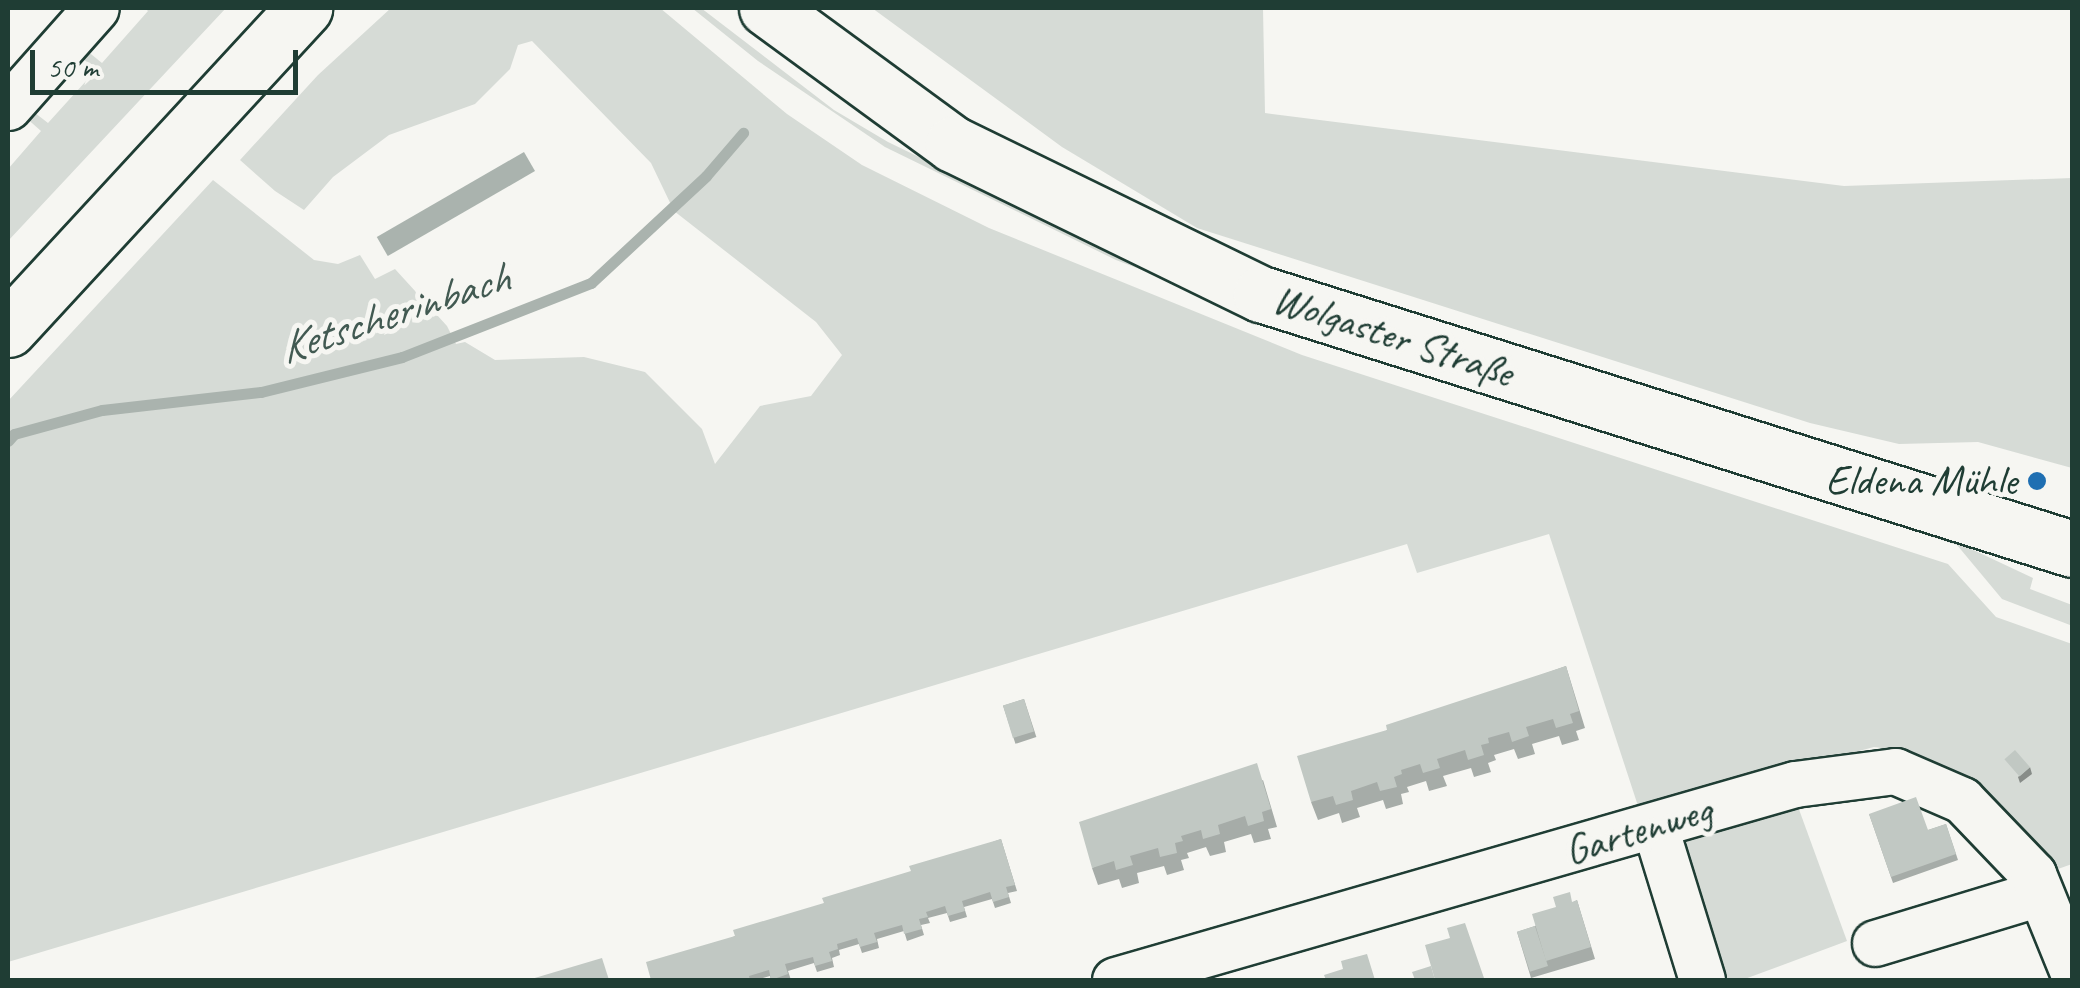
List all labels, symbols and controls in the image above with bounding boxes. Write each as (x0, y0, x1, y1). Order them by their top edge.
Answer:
scale bar (35, 30, 302, 92)
text: 50 m (47, 48, 98, 86)
water label: Ketscherinbach (273, 251, 515, 375)
street label: Wolgaster Straße (1266, 273, 1520, 399)
place label: Eldena Mühle (1826, 456, 2017, 506)
marker: Eldena Mühle (2026, 470, 2048, 492)
street label: Gartenweg (1559, 785, 1717, 877)

